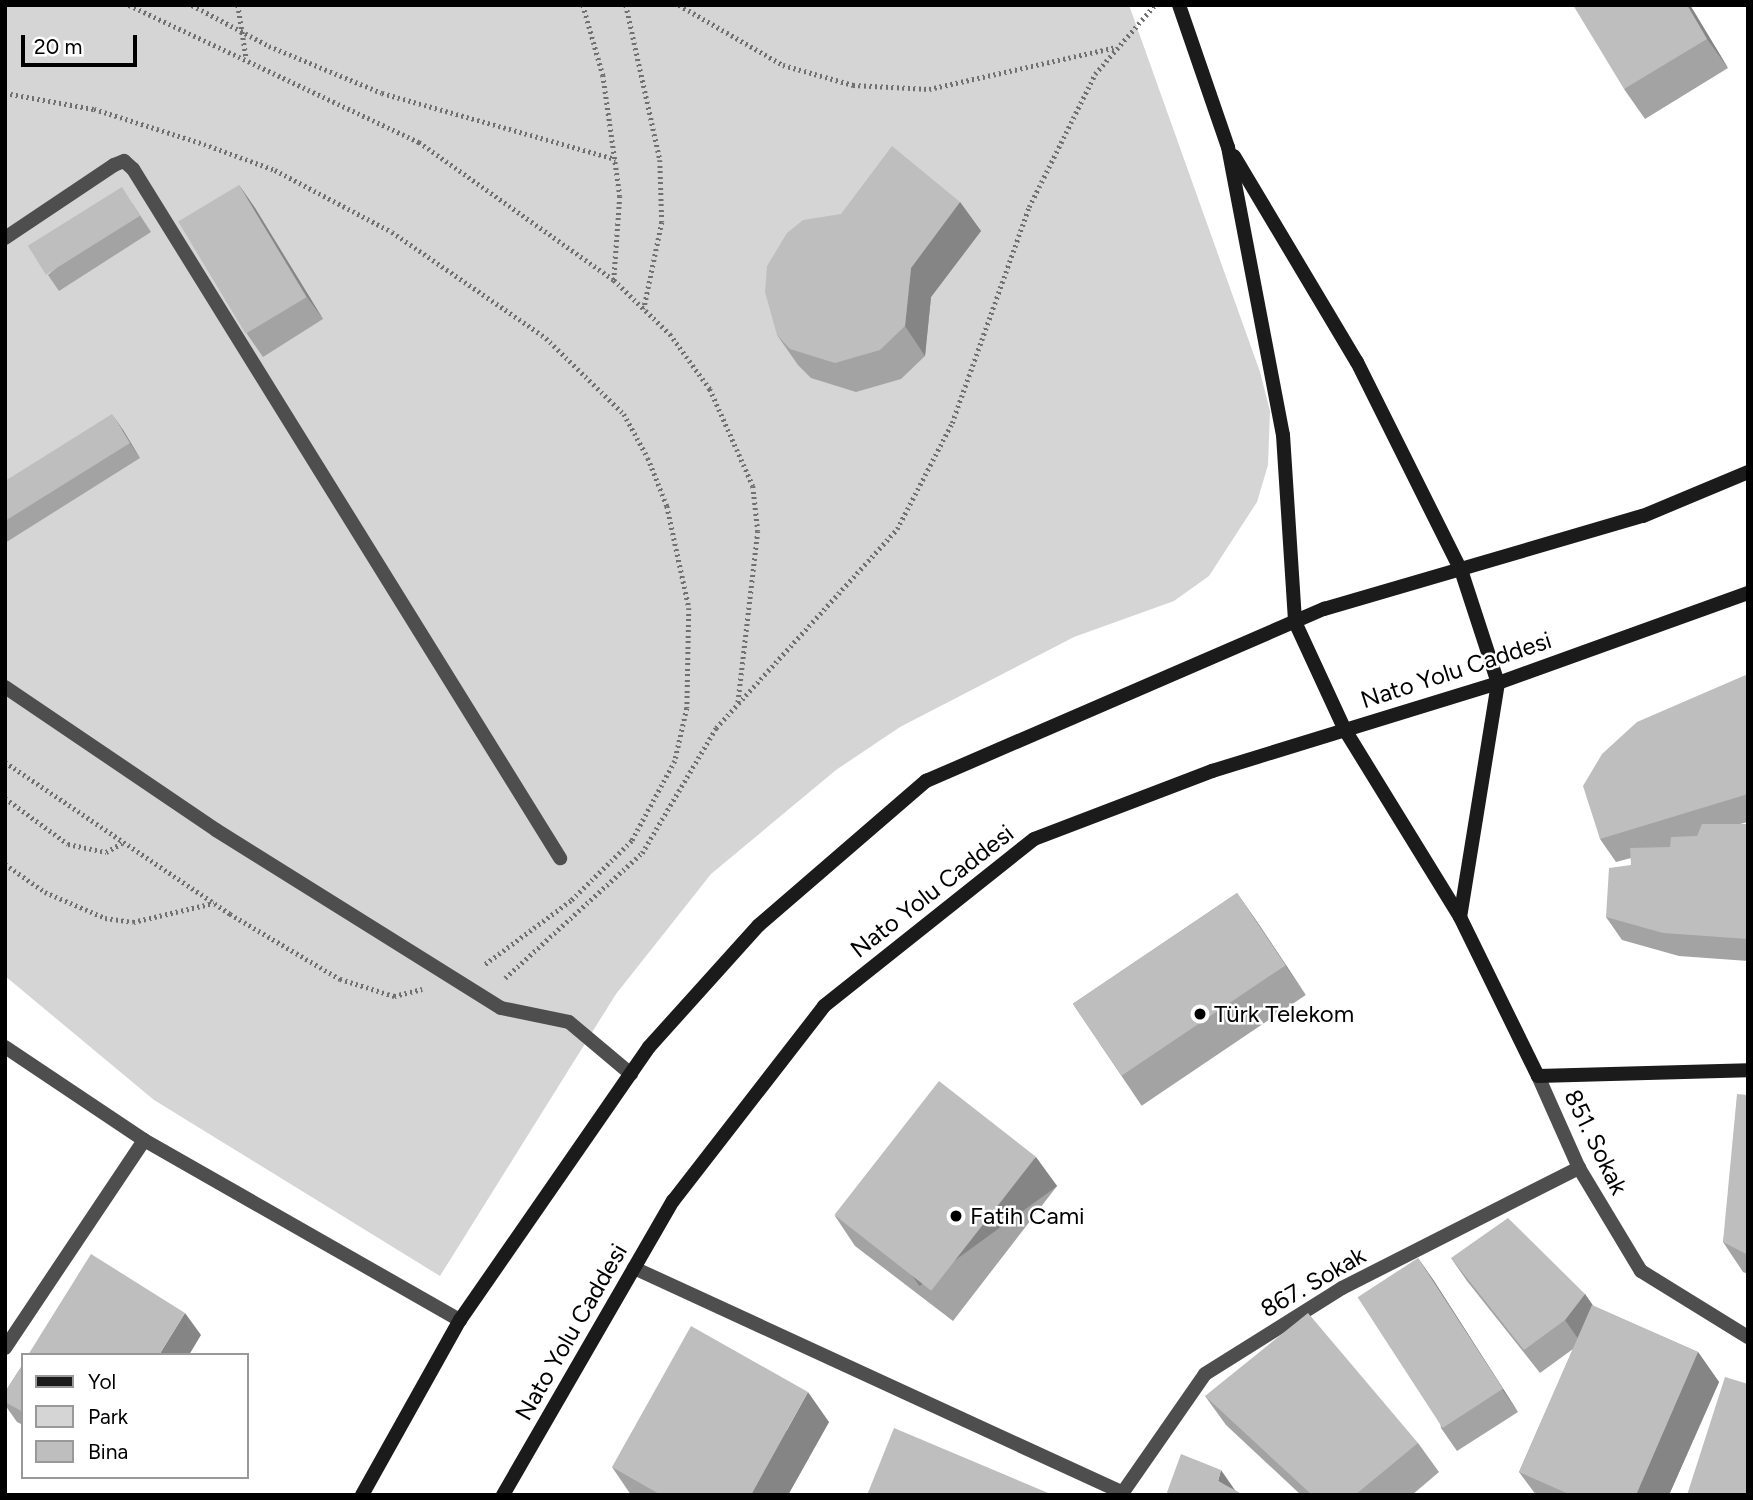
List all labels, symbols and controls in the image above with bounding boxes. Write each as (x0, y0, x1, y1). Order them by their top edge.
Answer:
scale bar (24, 21, 140, 65)
text: 20 m (34, 34, 82, 59)
street label: Nato Yolu Caddesi (1357, 626, 1555, 714)
street label: Nato Yolu Caddesi (845, 818, 1019, 964)
place label: Türk Telekom (1214, 1000, 1354, 1028)
marker: Türk Telekom (1192, 1006, 1208, 1022)
street label: 851. Sokak (1558, 1085, 1634, 1199)
place label: Fatih Cami (970, 1202, 1085, 1230)
marker: Fatih Cami (948, 1208, 964, 1224)
street label: Nato Yolu Caddesi (509, 1239, 633, 1425)
street label: 867. Sokak (1256, 1241, 1370, 1323)
legend (21, 1353, 248, 1479)
text: Yol (88, 1369, 116, 1394)
text: Park (88, 1404, 128, 1429)
text: Bina (88, 1439, 128, 1464)

